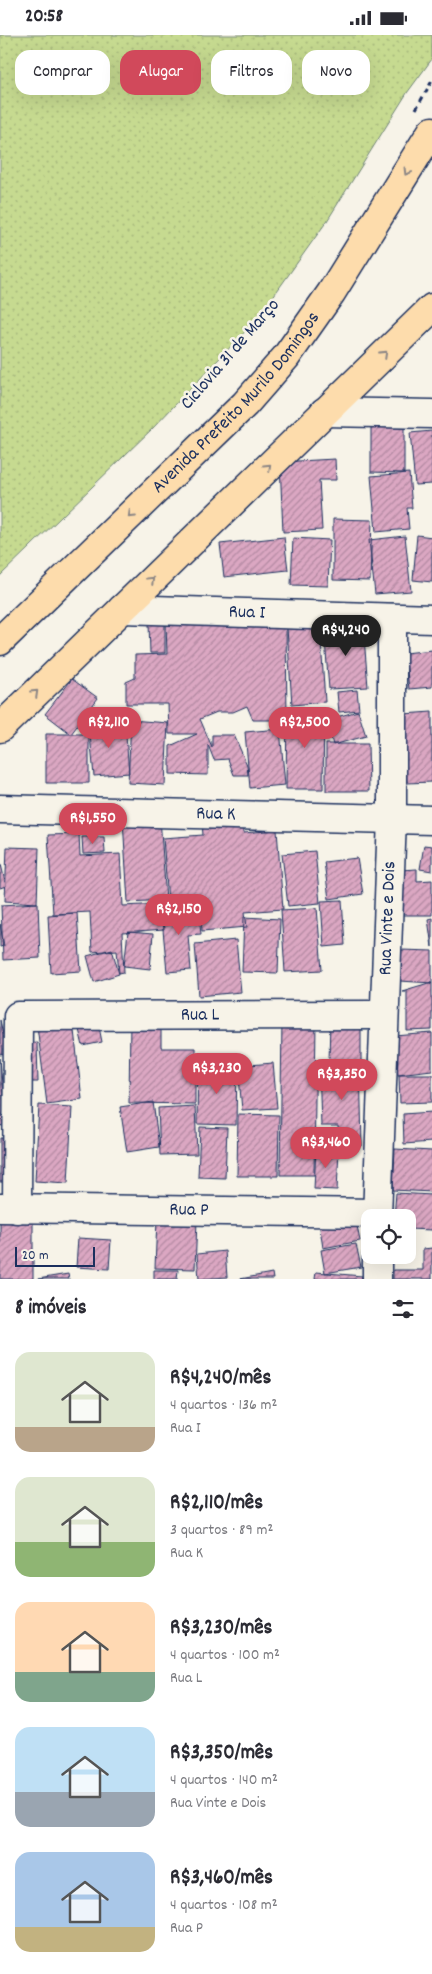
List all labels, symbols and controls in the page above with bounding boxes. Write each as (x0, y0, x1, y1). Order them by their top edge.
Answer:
text: 20:58 (25, 4, 63, 31)
chip: Comprar (15, 50, 110, 95)
chip: Alugar (120, 50, 201, 95)
chip: Filtros (211, 50, 292, 95)
chip: Novo (302, 50, 370, 95)
one-way arrow (403, 167, 413, 176)
street label: Ciclovia 31 de Março (175, 293, 287, 417)
street label: Avenida Prefeito Murilo Domingos (146, 306, 327, 500)
one-way arrow (379, 351, 388, 360)
one-way arrow (262, 463, 271, 472)
one-way arrow (127, 509, 136, 518)
one-way arrow (145, 577, 154, 586)
street label: Rua I (228, 599, 266, 627)
pin: R$4,240 (300, 615, 392, 657)
text: R$4,240 (322, 619, 370, 642)
one-way arrow (29, 690, 38, 699)
pin: R$2,110 (63, 707, 155, 749)
pin: R$2,500 (259, 707, 351, 749)
text: R$2,110 (88, 711, 130, 734)
text: R$2,500 (280, 711, 330, 734)
street label: Rua K (196, 800, 236, 829)
pin: R$1,550 (47, 803, 139, 845)
text: R$1,550 (70, 807, 116, 830)
street label: Rua Vinte e Dois (373, 861, 404, 976)
pin: R$2,150 (133, 893, 225, 936)
text: R$2,150 (156, 898, 202, 921)
street label: Rua L (181, 1002, 220, 1029)
pin: R$3,230 (171, 1053, 263, 1095)
text: R$3,230 (193, 1057, 241, 1080)
pin: R$3,350 (296, 1059, 388, 1101)
text: R$3,350 (317, 1063, 367, 1086)
pin: R$3,460 (280, 1127, 372, 1169)
text: R$3,460 (301, 1131, 351, 1154)
street label: Rua P (169, 1197, 209, 1224)
map controls (361, 1209, 416, 1264)
button: locate (361, 1209, 416, 1264)
scale bar (15, 1244, 95, 1267)
text: 20 m (22, 1246, 49, 1266)
text: 8 imóveis (15, 1294, 87, 1324)
icon: filters (389, 1295, 417, 1323)
text: R$4,240/mês (170, 1364, 271, 1394)
icon: home (55, 1372, 115, 1432)
text: 4 quartos · 136 m² (170, 1394, 277, 1417)
text: Rua I (170, 1417, 201, 1440)
text: R$2,110/mês (170, 1489, 263, 1519)
icon: home (55, 1497, 115, 1557)
text: 3 quartos · 89 m² (170, 1519, 273, 1542)
text: Rua K (170, 1542, 203, 1565)
text: R$3,230/mês (170, 1614, 272, 1644)
icon: home (55, 1622, 115, 1682)
text: 4 quartos · 100 m² (170, 1644, 280, 1667)
text: Rua L (170, 1667, 202, 1690)
text: R$3,350/mês (170, 1739, 273, 1769)
icon: home (55, 1747, 115, 1807)
text: 4 quartos · 140 m² (170, 1769, 278, 1792)
text: Rua Vinte e Dois (170, 1792, 266, 1815)
text: R$3,460/mês (170, 1864, 273, 1894)
icon: home (55, 1872, 115, 1932)
text: 4 quartos · 108 m² (170, 1894, 278, 1917)
text: Rua P (170, 1917, 203, 1940)

